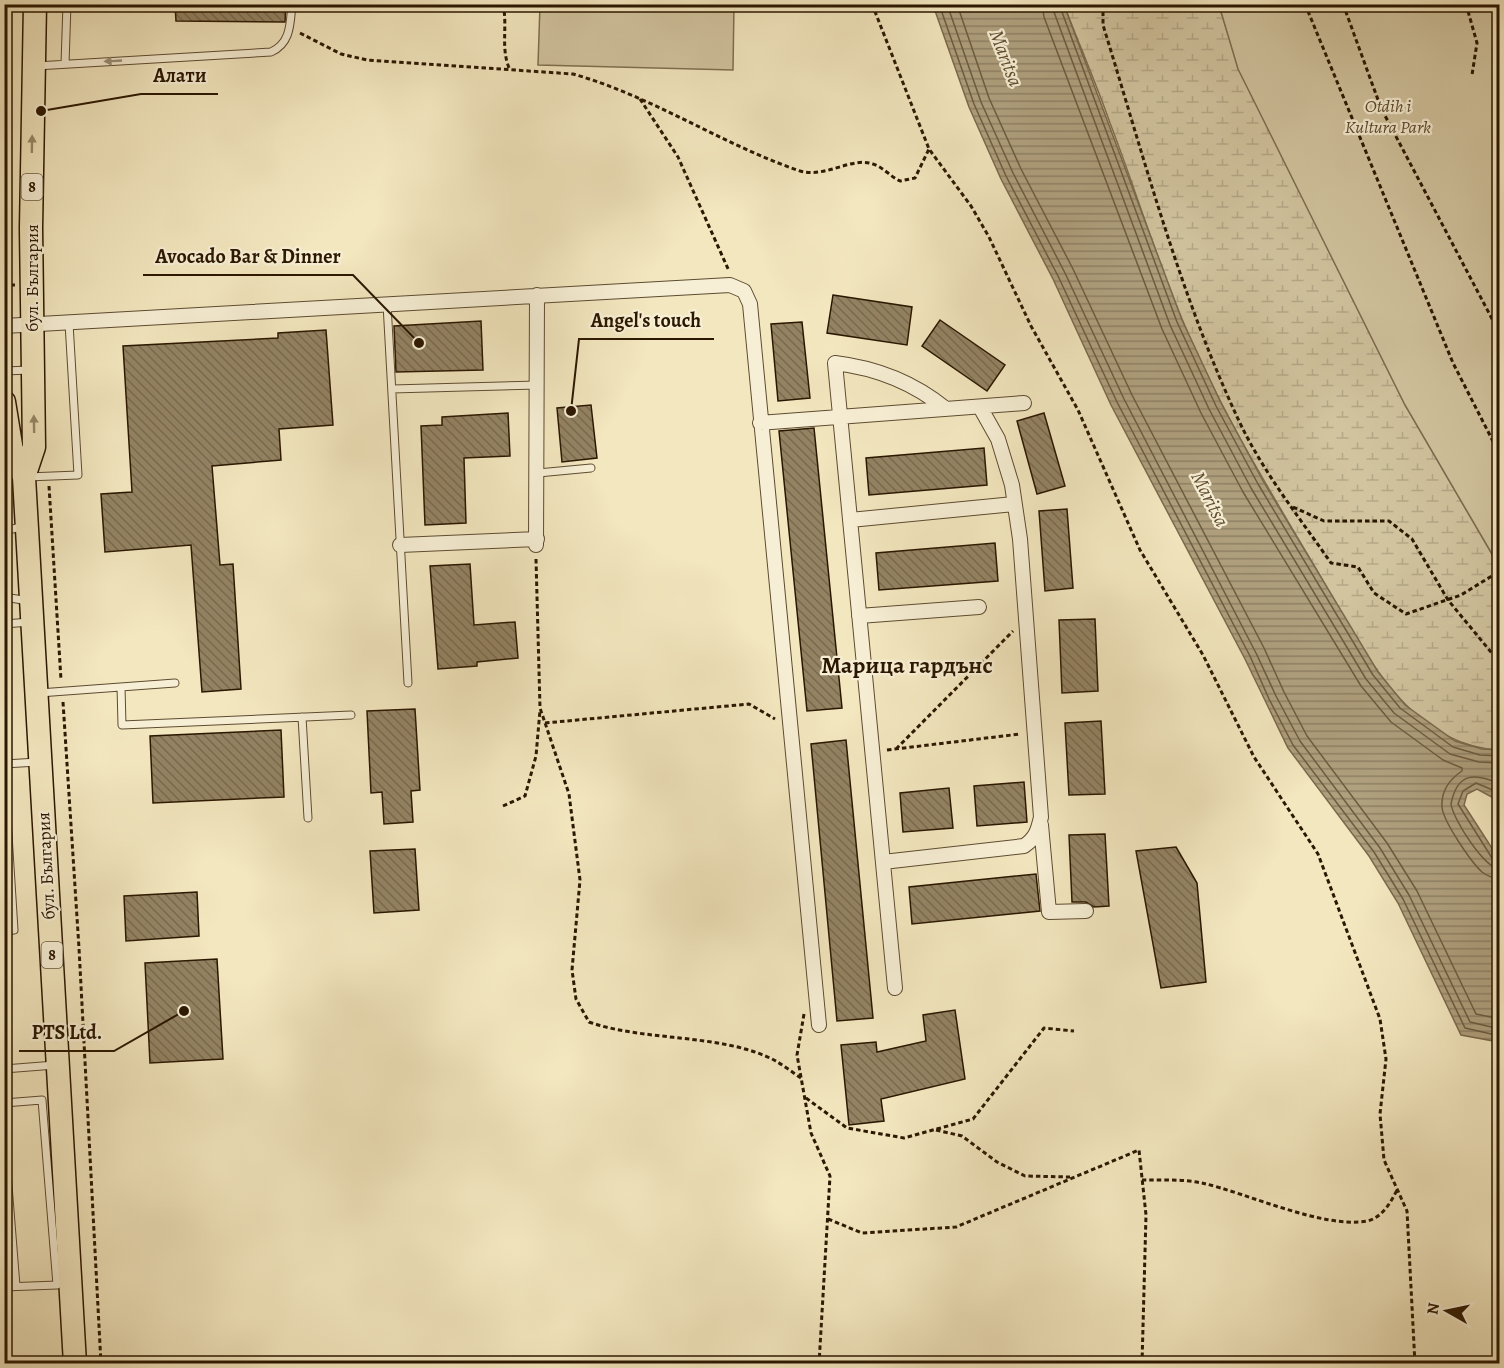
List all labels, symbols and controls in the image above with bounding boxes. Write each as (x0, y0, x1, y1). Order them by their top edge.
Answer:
water label: Maritsa (983, 26, 1029, 90)
one-way arrow (104, 56, 123, 65)
callout: Алати (141, 56, 218, 94)
text: Алати (152, 62, 207, 89)
park label: Otdih i Kultura Park (1345, 94, 1431, 139)
one-way arrow (28, 134, 37, 153)
road number: 8 (22, 174, 42, 200)
street label: бул. България (20, 224, 44, 332)
callout: Avocado Bar & Dinner (143, 237, 353, 275)
text: Avocado Bar & Dinner (154, 243, 341, 270)
callout: Angel's touch (579, 301, 714, 339)
text: Angel's touch (590, 307, 701, 334)
one-way arrow (29, 415, 39, 434)
water label: Maritsa (1185, 467, 1235, 531)
district label: Марица гардънс (821, 649, 993, 681)
street label: бул. България (31, 811, 61, 921)
road number: 8 (42, 942, 62, 968)
callout: PTS Ltd. (19, 1013, 114, 1051)
text: PTS Ltd. (32, 1019, 102, 1046)
north arrow (1417, 1281, 1477, 1341)
text: N (1421, 1301, 1445, 1316)

